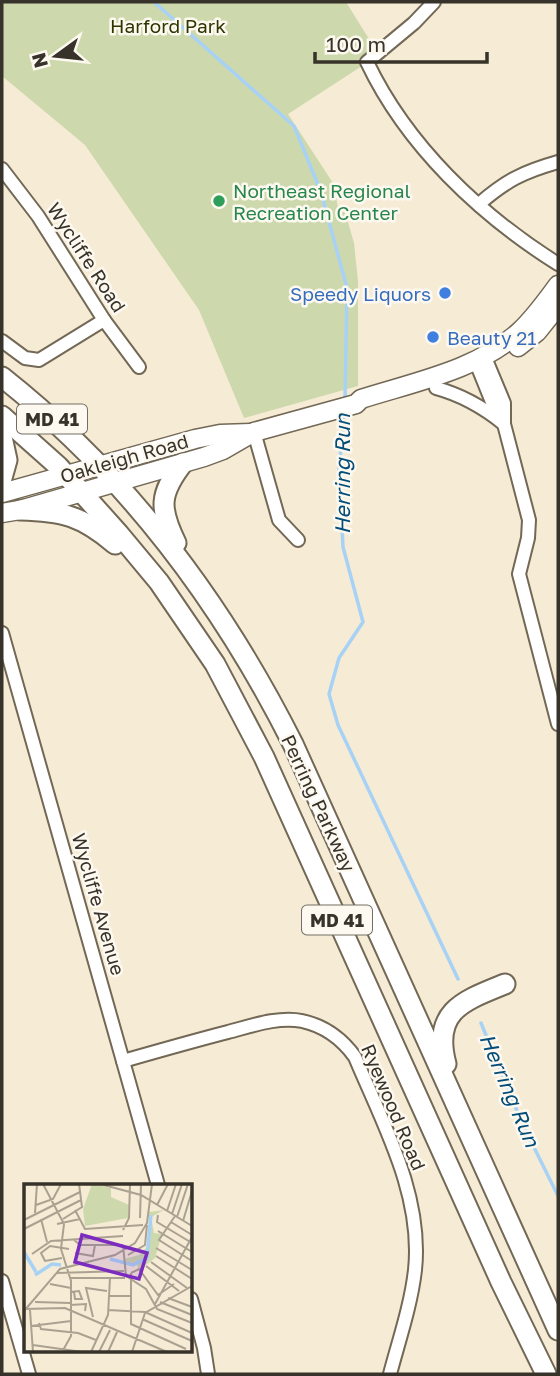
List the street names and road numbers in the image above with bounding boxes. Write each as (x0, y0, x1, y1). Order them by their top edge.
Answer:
street label: Wycliffe Road (43, 198, 131, 316)
road number: MD 41 (17, 404, 87, 433)
street label: Oakleigh Road (57, 429, 191, 487)
street label: Perring Parkway (277, 731, 361, 876)
street label: Wycliffe Avenue (68, 830, 130, 978)
road number: MD 41 (302, 905, 372, 934)
street label: Ryewood Road (357, 1040, 431, 1174)

